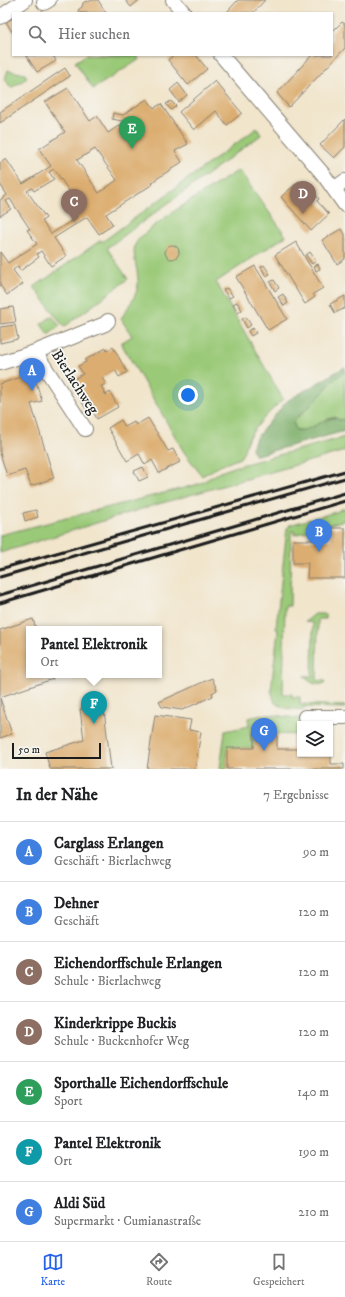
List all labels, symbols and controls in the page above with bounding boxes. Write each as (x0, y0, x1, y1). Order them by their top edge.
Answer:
search box (12, 12, 333, 56)
icon: search (26, 23, 48, 45)
text: Hier suchen (58, 25, 130, 44)
pin: E (119, 116, 145, 149)
pin: D (290, 181, 316, 214)
pin: C (61, 189, 87, 222)
street label: Bierlachweg (47, 346, 103, 418)
pin: A (19, 358, 45, 391)
your location (178, 385, 198, 405)
pin: B (306, 519, 332, 552)
popup (26, 626, 162, 678)
text: Pantel Elektronik (40, 635, 148, 654)
text: Ort (40, 654, 59, 670)
pin: F (81, 691, 107, 724)
pin: G (251, 718, 277, 751)
map controls (297, 721, 333, 757)
button: layers (297, 721, 333, 757)
scale bar (12, 741, 101, 760)
text: 50 m (18, 743, 40, 757)
text: In der Nähe (16, 784, 98, 806)
text: 7 Ergebnisse (263, 787, 329, 803)
text: Carglass Erlangen (54, 834, 164, 853)
text: A (25, 844, 33, 860)
text: 90 m (303, 844, 329, 860)
text: Geschäft · Bierlachweg (54, 853, 171, 869)
text: Dehner (54, 894, 99, 913)
text: B (25, 904, 33, 920)
text: 120 m (298, 904, 329, 920)
text: Geschäft (54, 913, 99, 929)
text: Eichendorffschule Erlangen (54, 954, 222, 973)
text: C (25, 964, 33, 980)
text: 120 m (298, 964, 329, 980)
text: Schule · Bierlachweg (54, 973, 161, 989)
text: Kinderkrippe Buckis (54, 1014, 176, 1033)
text: D (24, 1024, 34, 1040)
text: 120 m (298, 1024, 329, 1040)
text: Schule · Buckenhofer Weg (54, 1033, 189, 1049)
text: Sporthalle Eichendorffschule (54, 1074, 228, 1093)
text: E (24, 1084, 34, 1100)
text: 140 m (297, 1084, 329, 1100)
text: Sport (54, 1093, 83, 1109)
text: Pantel Elektronik (54, 1134, 161, 1153)
text: F (25, 1144, 33, 1160)
text: 190 m (298, 1144, 329, 1160)
text: Ort (54, 1153, 72, 1169)
text: Aldi Süd (54, 1194, 105, 1213)
text: G (24, 1204, 34, 1220)
text: 210 m (298, 1204, 329, 1220)
text: Supermarkt · Cumianastraße (54, 1213, 201, 1229)
tab: Karte (40, 1251, 65, 1289)
tab: Route (146, 1251, 172, 1289)
tab: Gespeichert (253, 1251, 305, 1289)

